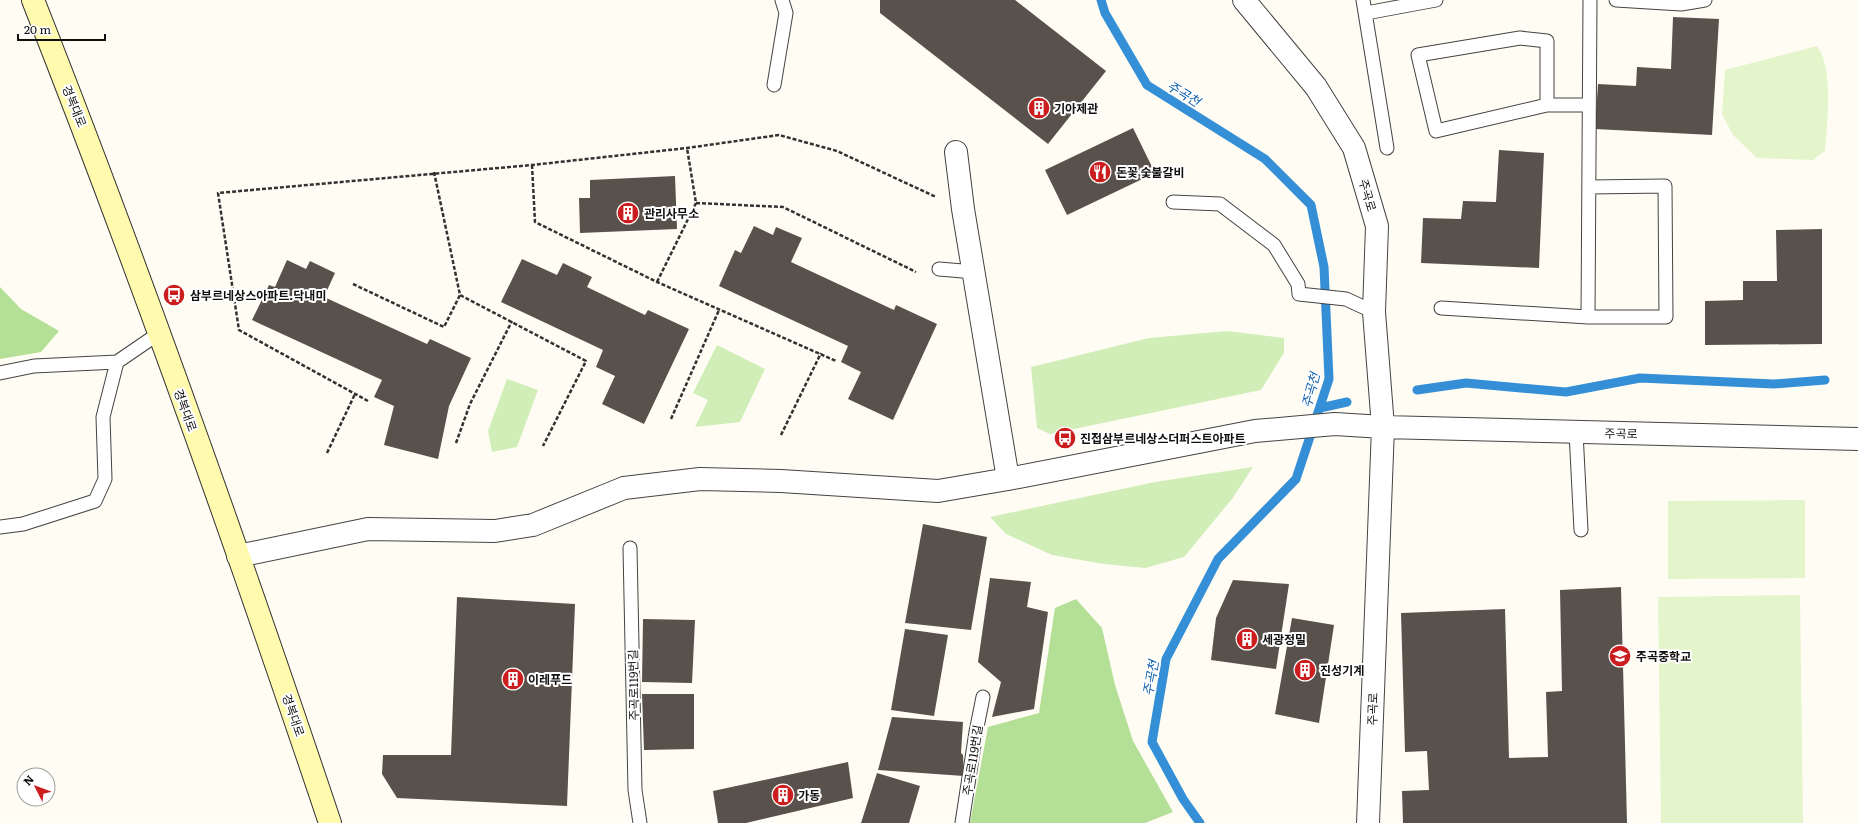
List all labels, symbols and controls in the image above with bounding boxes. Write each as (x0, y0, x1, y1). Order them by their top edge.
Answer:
scale bar (18, 16, 105, 42)
text: 20 m (24, 20, 51, 38)
water label: 주곡천 (1164, 75, 1205, 111)
street label: 경복대로 (58, 82, 92, 130)
building icon: 기아제관 (1026, 95, 1052, 121)
place label: 기아제관 (1054, 99, 1098, 117)
restaurant icon: 돈꽃 숯불갈비 (1087, 159, 1113, 185)
place label: 돈꽃 숯불갈비 (1116, 163, 1185, 181)
street label: 주곡로 (1355, 177, 1381, 213)
building icon: 관리사무소 (615, 200, 641, 226)
place label: 관리사무소 (644, 204, 699, 222)
bus stop icon: 삼부르네상스아파트.닥내미 (161, 282, 187, 308)
place label: 삼부르네상스아파트.닥내미 (190, 286, 326, 304)
water label: 주곡천 (1296, 369, 1324, 410)
street label: 경복대로 (170, 386, 202, 434)
street label: 주곡로 (1604, 424, 1638, 442)
bus stop icon: 진접삼부르네상스더퍼스트아파트 (1052, 425, 1078, 451)
place label: 진접삼부르네상스더퍼스트아파트 (1080, 429, 1246, 447)
building icon: 세광정밀 (1234, 626, 1260, 652)
place label: 세광정밀 (1262, 630, 1306, 648)
school or university icon: 주곡중학교 (1607, 643, 1633, 669)
place label: 주곡중학교 (1636, 647, 1691, 665)
street label: 주곡로119번길 (623, 649, 643, 721)
building icon: 진성기계 (1292, 657, 1318, 683)
water label: 주곡천 (1138, 658, 1163, 697)
place label: 진성기계 (1320, 661, 1364, 679)
building icon: 이레푸드 (500, 666, 526, 692)
place label: 이레푸드 (528, 670, 572, 688)
street label: 경복대로 (278, 691, 310, 739)
street label: 주곡로 (1362, 692, 1382, 726)
street label: 주곡로119번길 (958, 723, 986, 797)
north arrow (16, 767, 56, 807)
text: N (19, 771, 37, 788)
building icon: 가동 (770, 782, 796, 808)
place label: 가동 (798, 786, 820, 804)

